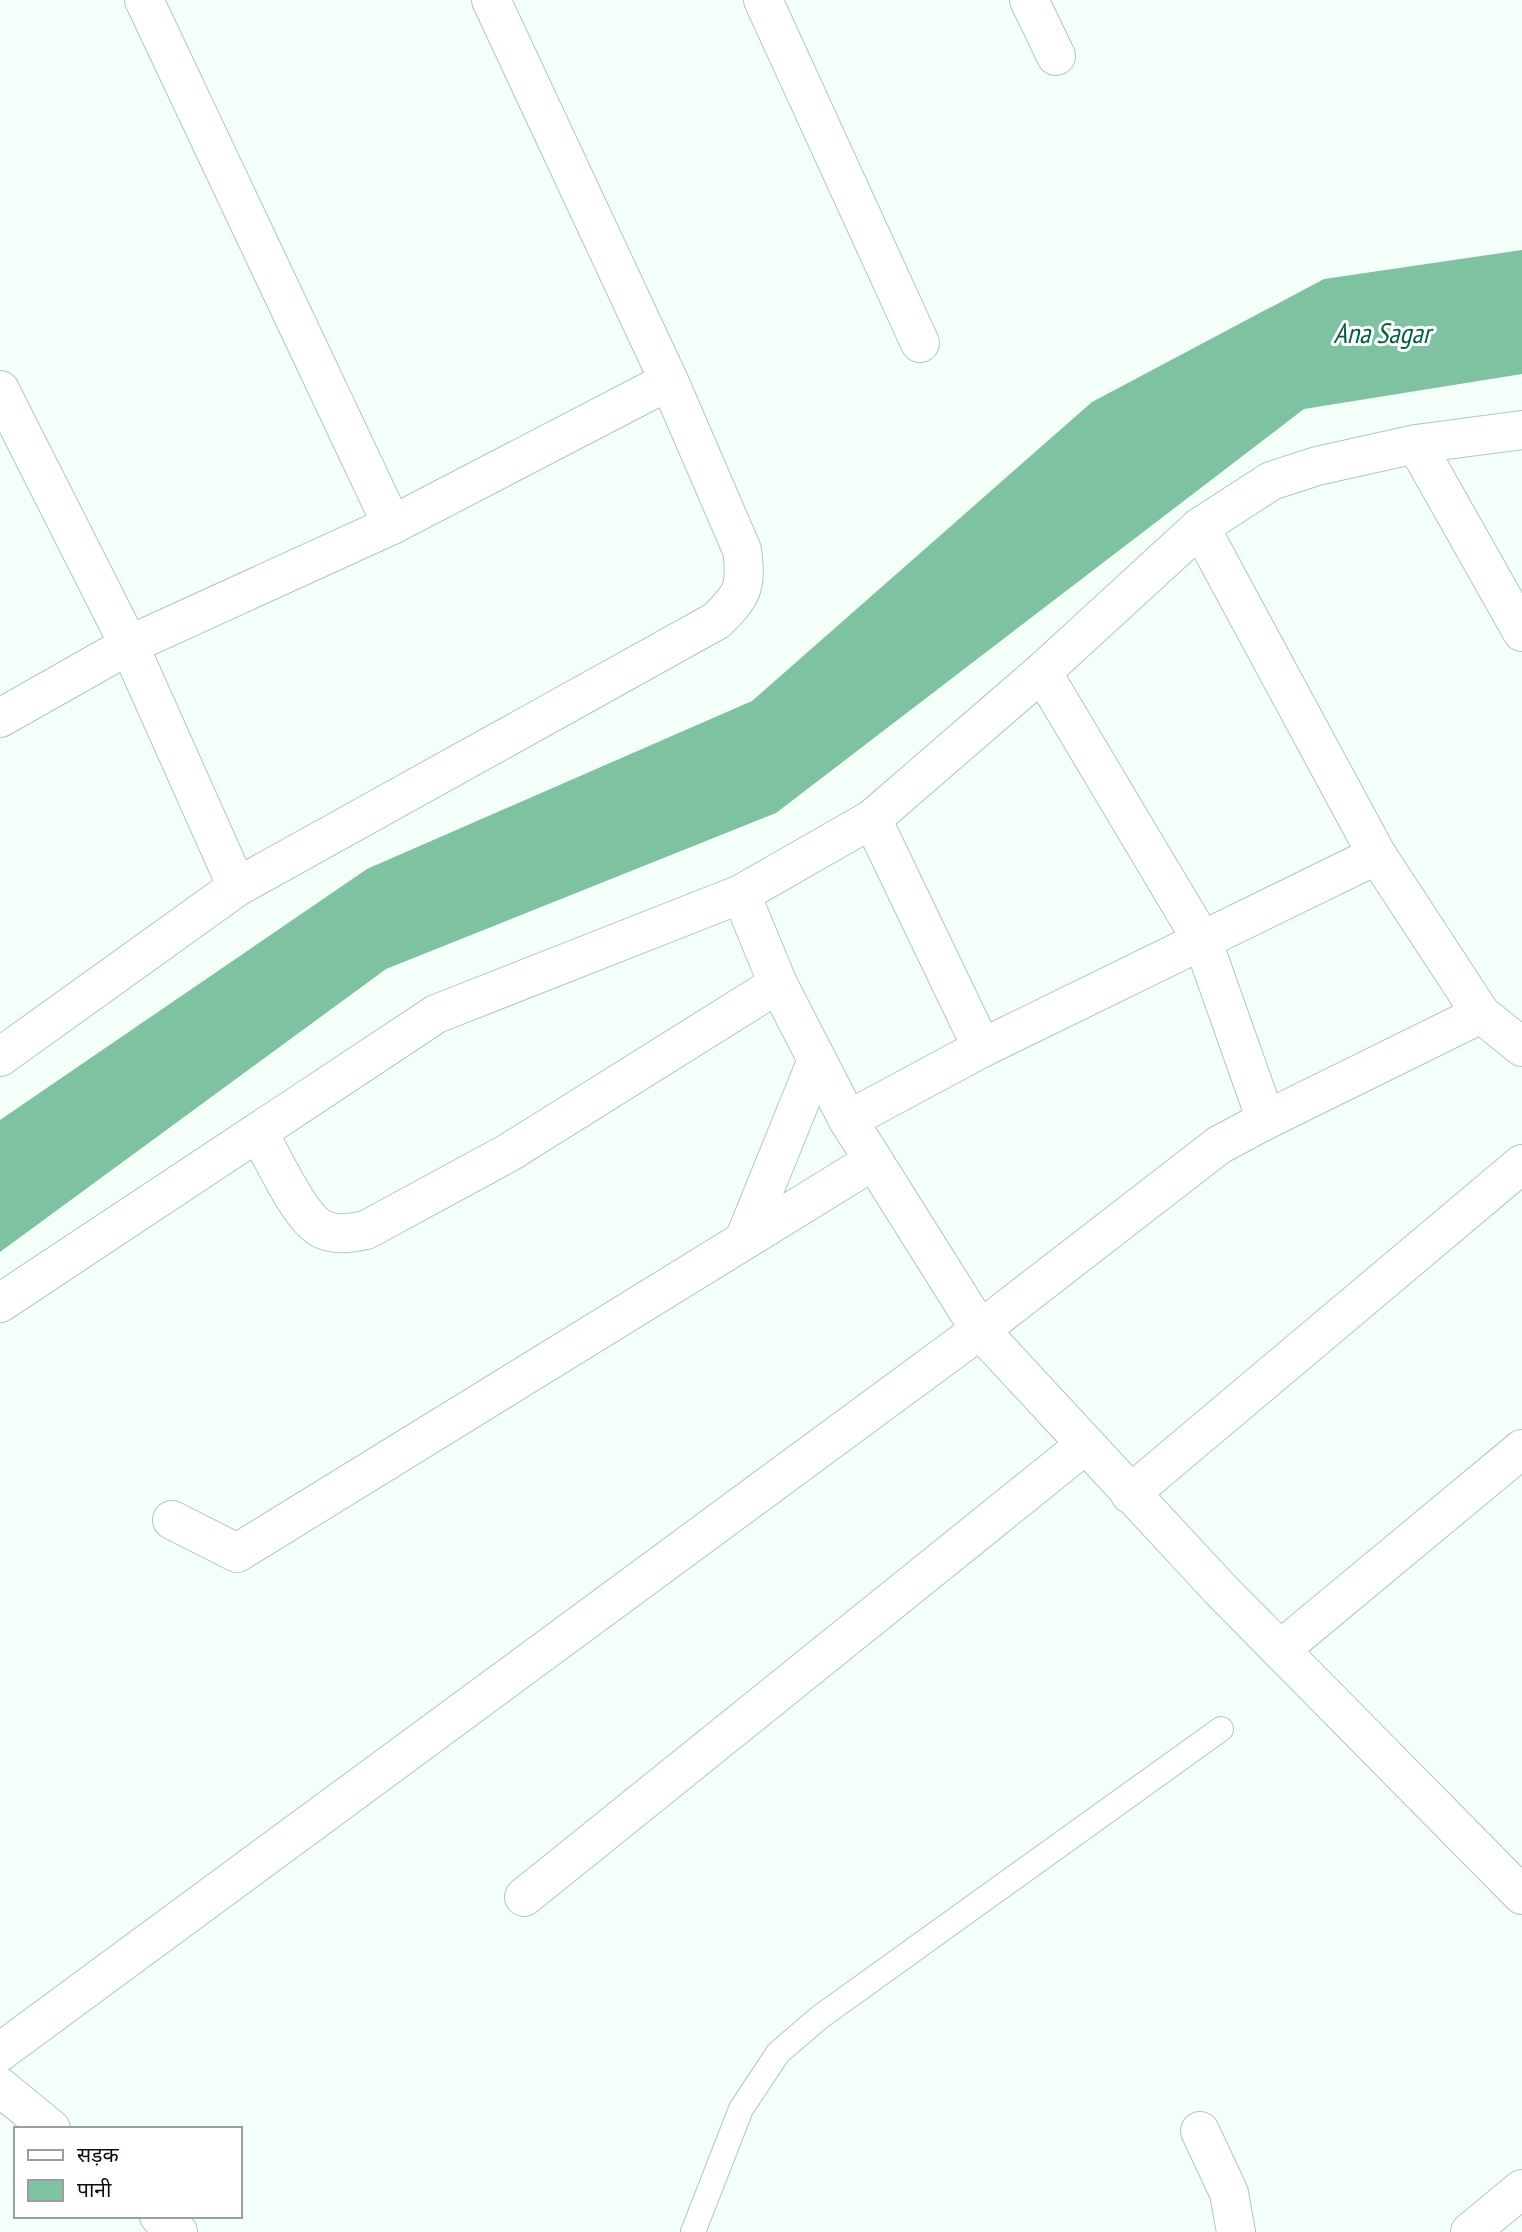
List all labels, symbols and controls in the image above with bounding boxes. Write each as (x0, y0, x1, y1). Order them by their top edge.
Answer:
water label: Ana Sagar (1334, 314, 1435, 351)
legend (14, 2127, 242, 2218)
text: सड़क (77, 2141, 119, 2168)
text: पानी (77, 2176, 112, 2203)

